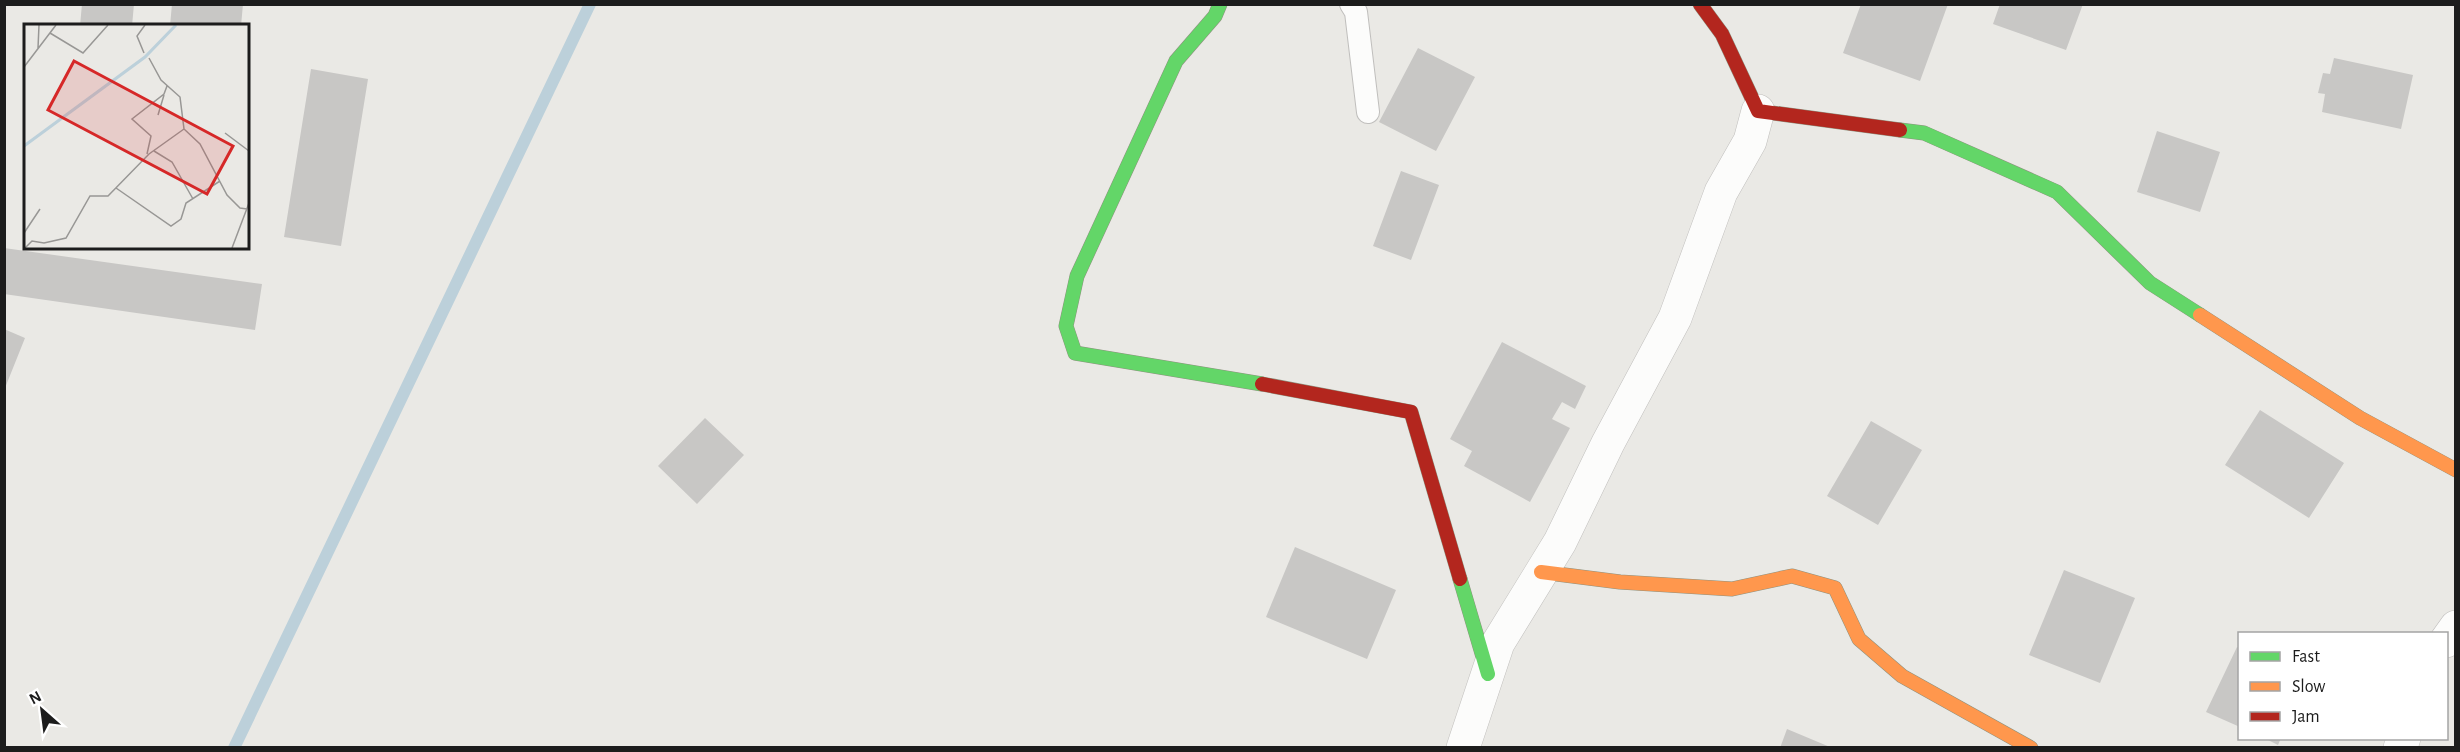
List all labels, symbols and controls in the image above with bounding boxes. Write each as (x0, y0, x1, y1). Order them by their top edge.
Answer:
inset map (24, 24, 249, 249)
legend (2238, 632, 2448, 740)
text: Fast (2292, 648, 2320, 666)
text: Slow (2292, 678, 2325, 696)
north arrow (12, 680, 72, 740)
text: N (27, 688, 44, 707)
text: Jam (2292, 708, 2320, 726)

